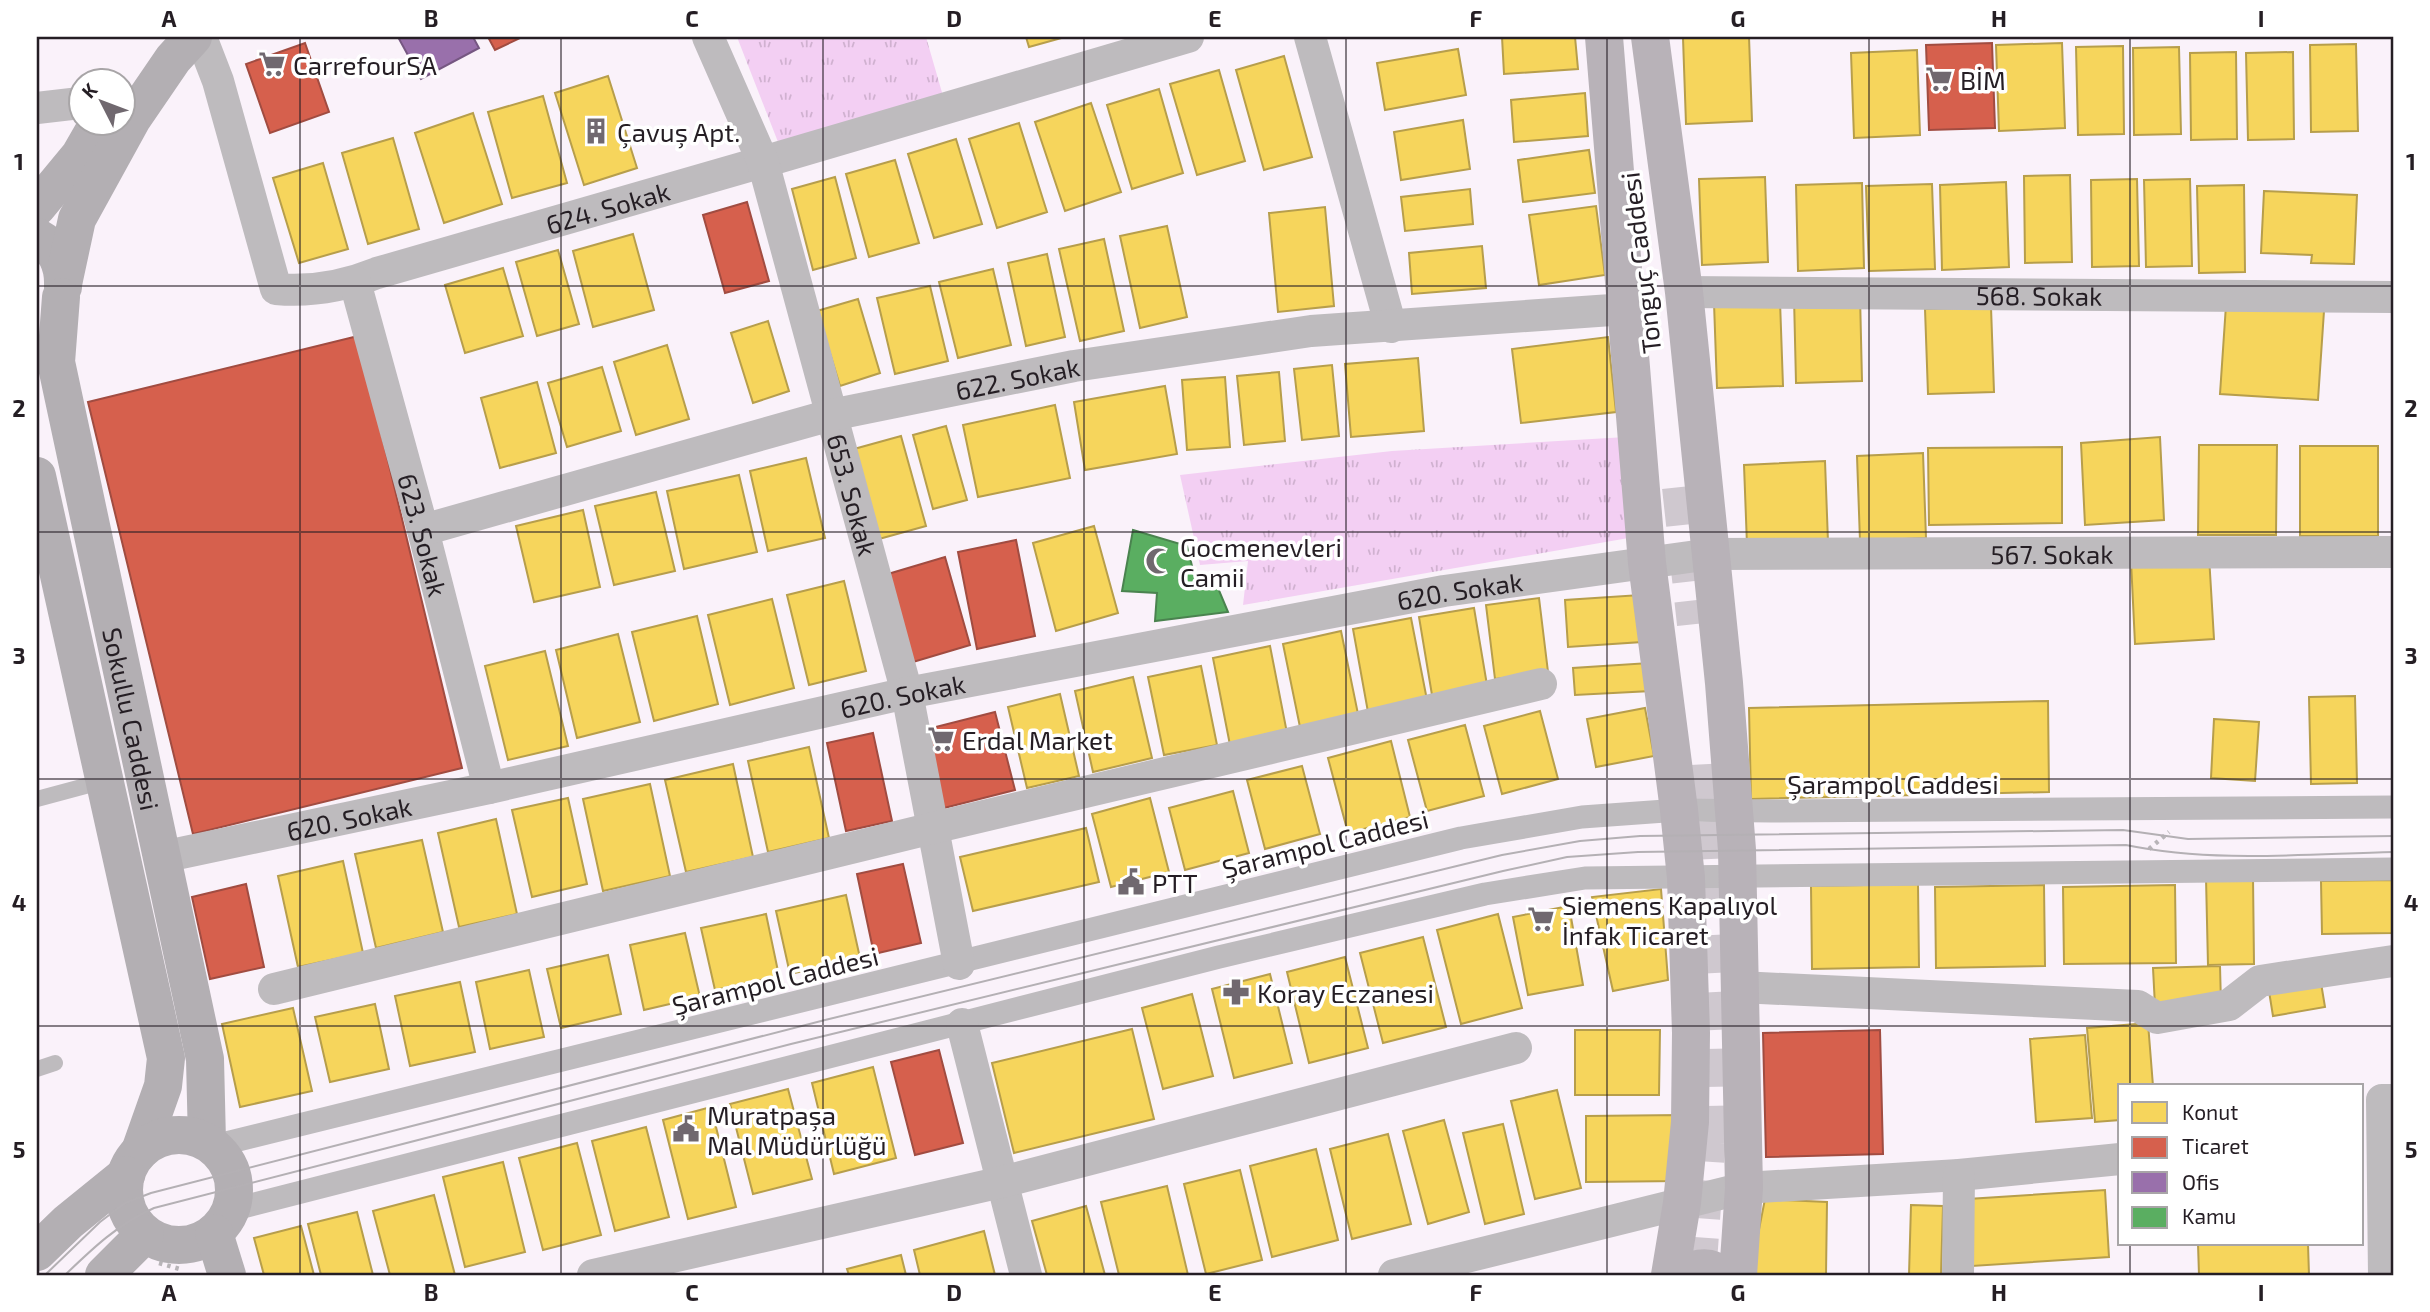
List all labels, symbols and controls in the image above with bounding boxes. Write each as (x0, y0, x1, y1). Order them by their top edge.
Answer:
text: A (161, 4, 177, 32)
text: B (424, 4, 438, 32)
text: C (685, 4, 699, 32)
text: D (946, 4, 962, 32)
text: E (1208, 4, 1222, 32)
text: F (1470, 4, 1483, 32)
text: G (1731, 4, 1745, 32)
text: H (1991, 4, 2007, 32)
text: I (2258, 4, 2264, 32)
supermarket icon: CarrefourSA (257, 49, 287, 79)
place label: CarrefourSA (293, 49, 437, 80)
supermarket icon: BİM (1924, 64, 1954, 94)
place label: BİM (1960, 64, 2006, 95)
north arrow (66, 66, 136, 136)
text: K (76, 78, 102, 102)
building icon: Çavuş Apt. (581, 116, 611, 146)
place label: Çavuş Apt. (617, 116, 740, 149)
text: 1 (14, 147, 24, 175)
text: 1 (2406, 147, 2416, 175)
street label: Tonguç Caddesi (1613, 170, 1668, 355)
street label: 624. Sokak (542, 174, 673, 239)
street label: 568. Sokak (1976, 279, 2102, 310)
street label: 622. Sokak (953, 350, 1082, 405)
text: 2 (12, 394, 26, 422)
text: 2 (2404, 394, 2418, 422)
street label: 653. Sokak (822, 430, 884, 559)
street label: 623. Sokak (393, 470, 455, 600)
place label: Gocmenevleri Camii (1180, 531, 1342, 592)
street label: 567. Sokak (1991, 537, 2113, 569)
mosque icon: Gocmenevleri Camii (1144, 546, 1174, 576)
street label: 620. Sokak (1394, 565, 1524, 615)
street label: Sokullu Caddesi (98, 625, 167, 813)
text: 3 (12, 641, 26, 669)
text: 3 (2404, 641, 2418, 669)
street label: 620. Sokak (837, 667, 968, 723)
supermarket icon: Erdal Market (926, 724, 956, 754)
place label: Erdal Market (962, 724, 1113, 755)
street label: Şarampol Caddesi (1787, 768, 1999, 801)
street label: 620. Sokak (284, 789, 414, 846)
street label: Şarampol Caddesi (1219, 802, 1432, 886)
public building icon: PTT (1116, 867, 1146, 897)
place label: PTT (1152, 867, 1198, 898)
text: 4 (12, 888, 26, 916)
text: 4 (2404, 888, 2418, 916)
place label: Siemens Kapalıyol İnfak Ticaret (1562, 889, 1777, 950)
supermarket icon: Siemens Kapalıyol İnfak Ticaret (1526, 904, 1556, 934)
street label: Şarampol Caddesi (669, 939, 882, 1023)
pharmacy icon: Koray Eczanesi (1221, 977, 1251, 1007)
place label: Koray Eczanesi (1257, 977, 1434, 1008)
legend (2118, 1084, 2364, 1246)
place label: Muratpaşa Mal Müdürlüğü (707, 1099, 887, 1160)
text: Konut (2182, 1099, 2238, 1124)
public building icon: Muratpaşa Mal Müdürlüğü (671, 1114, 701, 1144)
text: Ticaret (2182, 1133, 2249, 1158)
text: 5 (13, 1135, 25, 1163)
text: 5 (2405, 1135, 2417, 1163)
text: Ofis (2182, 1169, 2219, 1194)
text: Kamu (2182, 1203, 2236, 1228)
text: A (161, 1278, 177, 1306)
text: B (424, 1278, 438, 1306)
text: C (685, 1278, 699, 1306)
text: D (946, 1278, 962, 1306)
text: E (1208, 1278, 1222, 1306)
text: F (1470, 1278, 1483, 1306)
text: G (1731, 1278, 1745, 1306)
text: H (1991, 1278, 2007, 1306)
text: I (2258, 1278, 2264, 1306)

